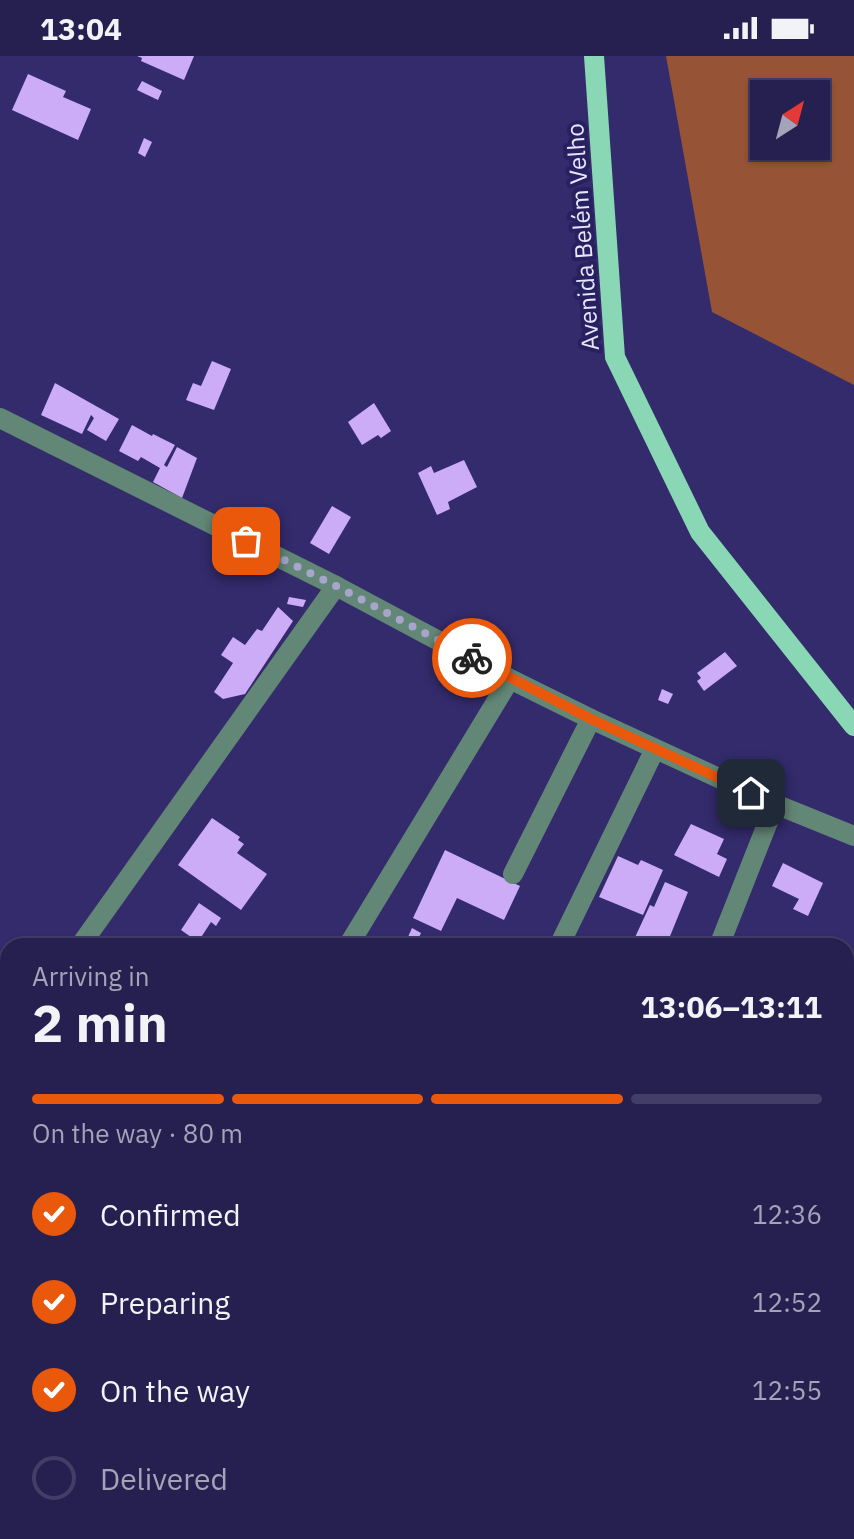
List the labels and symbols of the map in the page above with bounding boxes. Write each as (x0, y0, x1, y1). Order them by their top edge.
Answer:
north arrow (750, 80, 830, 160)
street label: Avenida Belém Velho (558, 122, 606, 352)
pin (212, 507, 280, 575)
courier (432, 618, 512, 698)
pin (717, 759, 785, 827)

